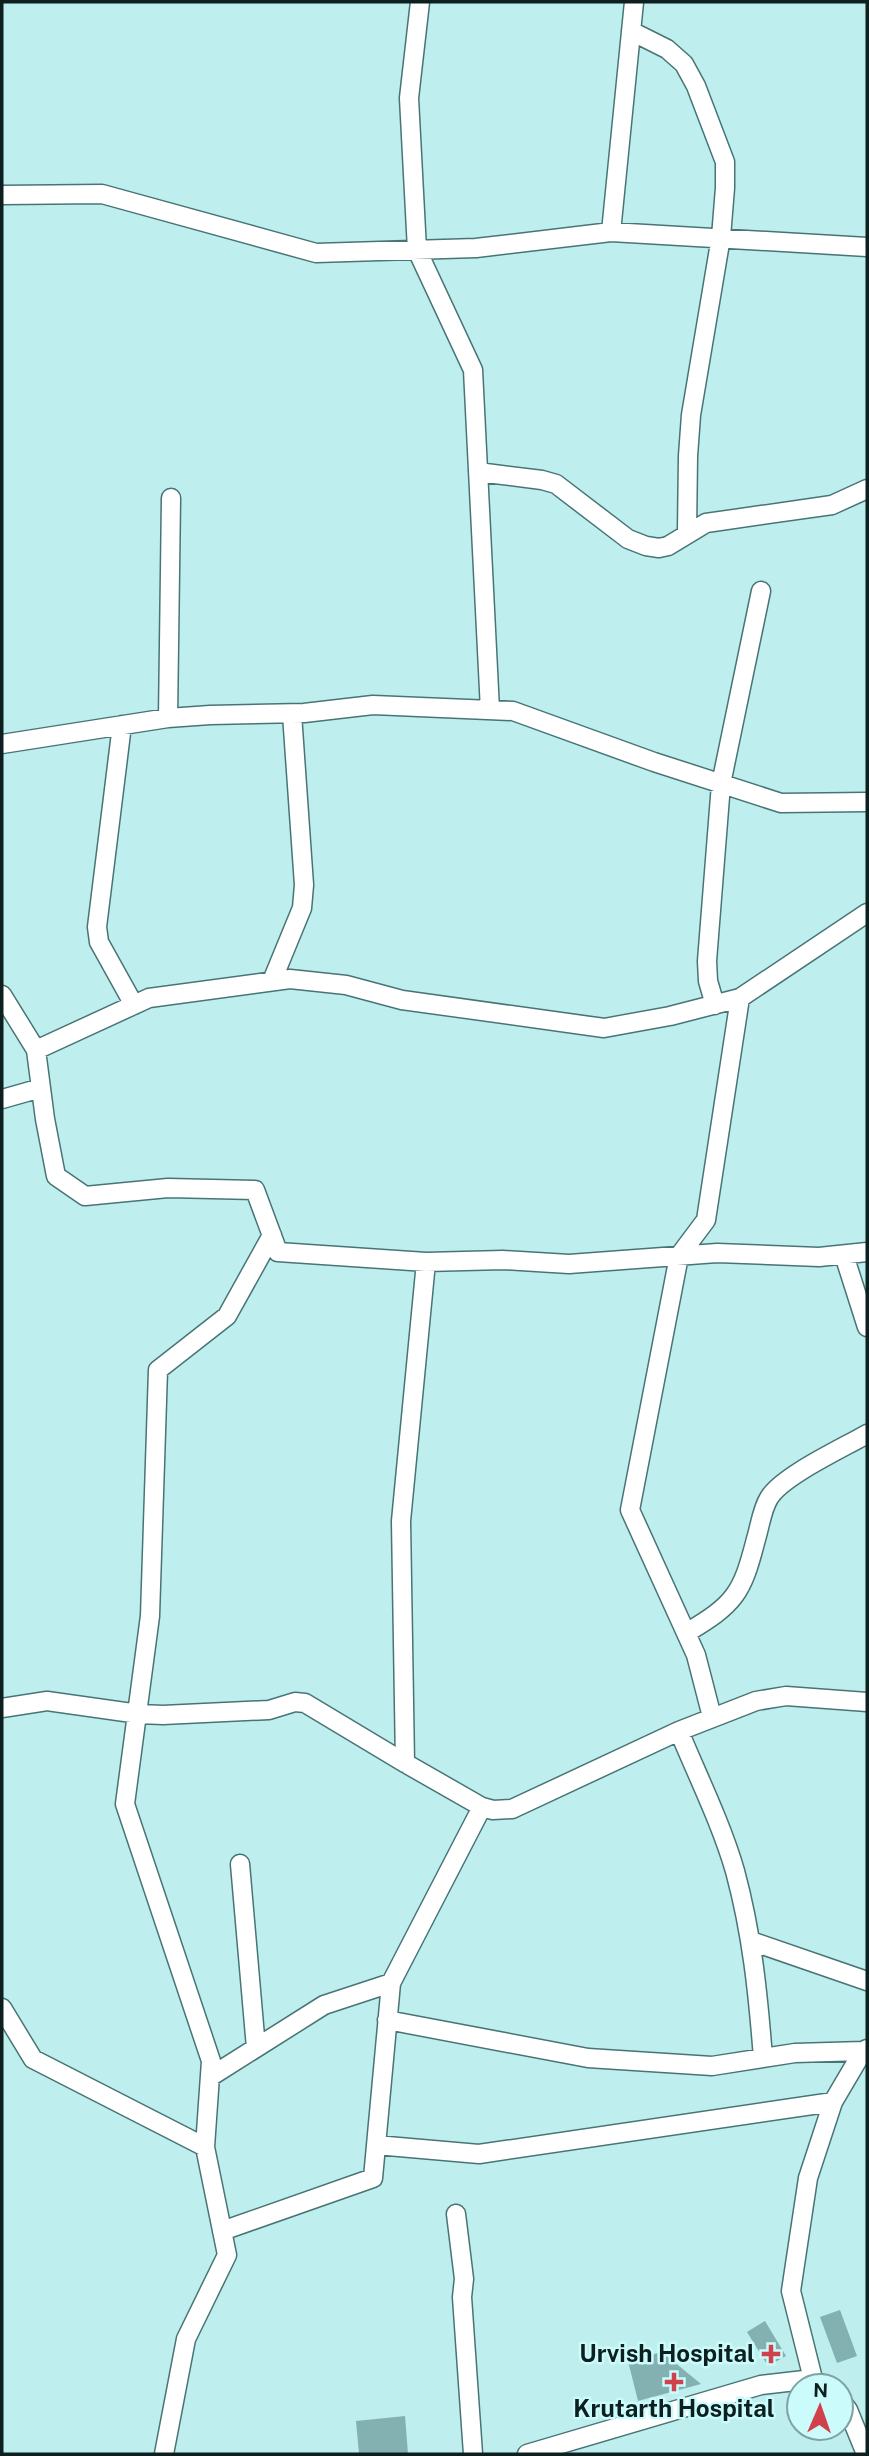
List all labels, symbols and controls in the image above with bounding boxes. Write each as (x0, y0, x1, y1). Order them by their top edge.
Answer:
place label: Urvish Hospital (579, 2339, 755, 2367)
marker: Urvish Hospital (761, 2344, 781, 2364)
marker: Krutarth Hospital (664, 2372, 684, 2392)
north arrow (785, 2372, 855, 2442)
text: N (813, 2379, 828, 2401)
place label: Krutarth Hospital (573, 2394, 775, 2422)

